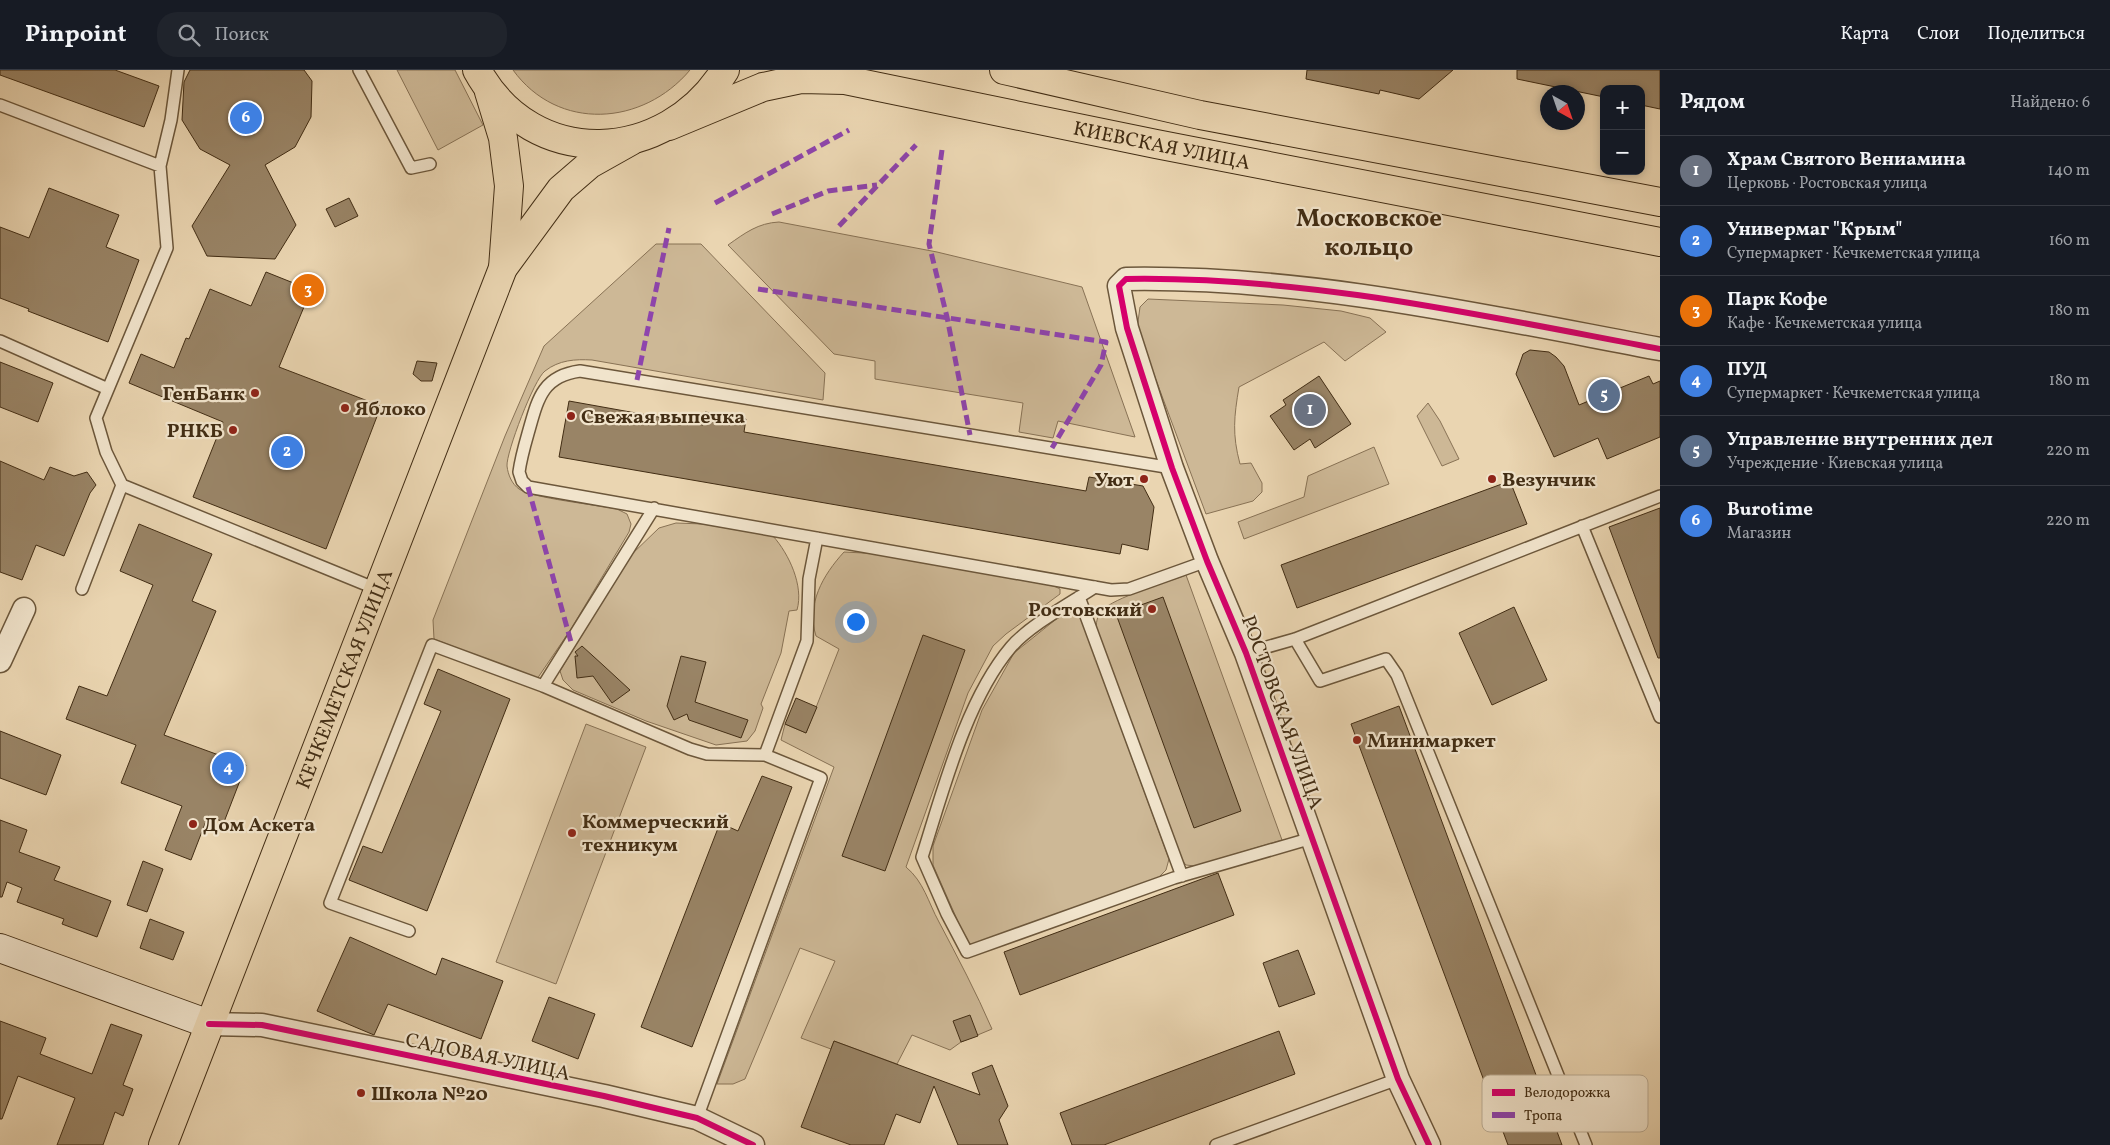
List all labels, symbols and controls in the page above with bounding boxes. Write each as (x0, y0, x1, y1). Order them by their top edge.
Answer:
search box (157, 12, 507, 57)
text: Pinpoint (25, 18, 127, 52)
icon: search (175, 21, 203, 49)
text: Поиск (215, 22, 269, 48)
text: Карта (1841, 22, 1889, 47)
text: Слои (1917, 22, 1959, 47)
text: Поделиться (1987, 22, 2085, 47)
north arrow (1540, 85, 1585, 130)
map controls (1600, 85, 1645, 175)
button: + (1600, 85, 1645, 130)
text: Рядом (1680, 88, 1745, 117)
text: Найдено: 6 (2010, 92, 2090, 114)
pin: 6 (230, 99, 262, 137)
street label: КИЕВСКАЯ УЛИЦА (1070, 115, 1252, 178)
button: − (1600, 130, 1645, 175)
text: Храм Святого Вениамина (1727, 147, 1966, 173)
text: 1 (1693, 160, 1699, 182)
text: 140 m (2048, 160, 2090, 182)
text: Церковь · Ростовская улица (1727, 173, 1928, 195)
district label: Московское кольцо (1296, 202, 1442, 266)
text: Универмаг "Крым" (1727, 217, 1902, 243)
text: 2 (1692, 230, 1700, 252)
text: 160 m (2049, 230, 2090, 252)
text: Супермаркет · Кечкеметская улица (1727, 243, 1980, 265)
pin: 3 (292, 271, 324, 309)
text: Парк Кофе (1727, 287, 1828, 313)
text: 3 (1692, 300, 1700, 322)
text: 180 m (2049, 300, 2090, 322)
text: Кафе · Кечкеметская улица (1727, 313, 1922, 335)
text: ПУД (1727, 357, 1767, 383)
text: 4 (1691, 370, 1701, 392)
text: 180 m (2049, 370, 2090, 392)
pin: 5 (1588, 376, 1620, 414)
place label: ГенБанк (163, 381, 245, 409)
text: Супермаркет · Кечкеметская улица (1727, 383, 1980, 405)
marker: ГенБанк (249, 387, 261, 399)
pin: 1 (1294, 391, 1326, 429)
place label: Яблоко (355, 396, 426, 424)
marker: Яблоко (339, 402, 351, 414)
place label: Свежая выпечка (581, 404, 745, 432)
marker: Свежая выпечка (565, 410, 577, 422)
place label: РНКБ (167, 418, 223, 446)
marker: РНКБ (227, 424, 239, 436)
text: Управление внутренних дел (1727, 427, 1993, 453)
pin: 2 (271, 433, 303, 471)
text: 5 (1692, 440, 1700, 462)
text: 220 m (2046, 440, 2090, 462)
text: Учреждение · Киевская улица (1727, 453, 1943, 475)
place label: Уют (1095, 467, 1134, 495)
place label: Везунчик (1502, 467, 1596, 495)
marker: Уют (1138, 473, 1150, 485)
marker: Везунчик (1486, 473, 1498, 485)
text: Burotime (1727, 497, 1813, 523)
text: 6 (1692, 510, 1700, 532)
text: 220 m (2046, 510, 2090, 532)
text: Магазин (1727, 523, 1791, 545)
street label: КЕЧКЕМЕТСКАЯ УЛИЦА (290, 565, 401, 794)
place label: Ростовский (1028, 597, 1142, 625)
marker: Ростовский (1146, 603, 1158, 615)
your location (843, 609, 869, 635)
street label: РОСТОВСКАЯ УЛИЦА (1233, 612, 1329, 814)
place label: Минимаркет (1367, 728, 1496, 756)
marker: Минимаркет (1351, 734, 1363, 746)
pin: 4 (212, 749, 244, 787)
place label: Коммерческий техникум (582, 809, 729, 860)
place label: Дом Аскета (203, 812, 315, 840)
marker: Дом Аскета (187, 818, 199, 830)
marker: Коммерческий техникум (566, 827, 578, 839)
street label: САДОВАЯ УЛИЦА (403, 1027, 573, 1089)
legend (1482, 1075, 1648, 1132)
place label: Школа №20 (371, 1081, 488, 1109)
text: Велодорожка (1524, 1084, 1611, 1103)
marker: Школа №20 (355, 1087, 367, 1099)
text: Тропа (1524, 1107, 1562, 1126)

